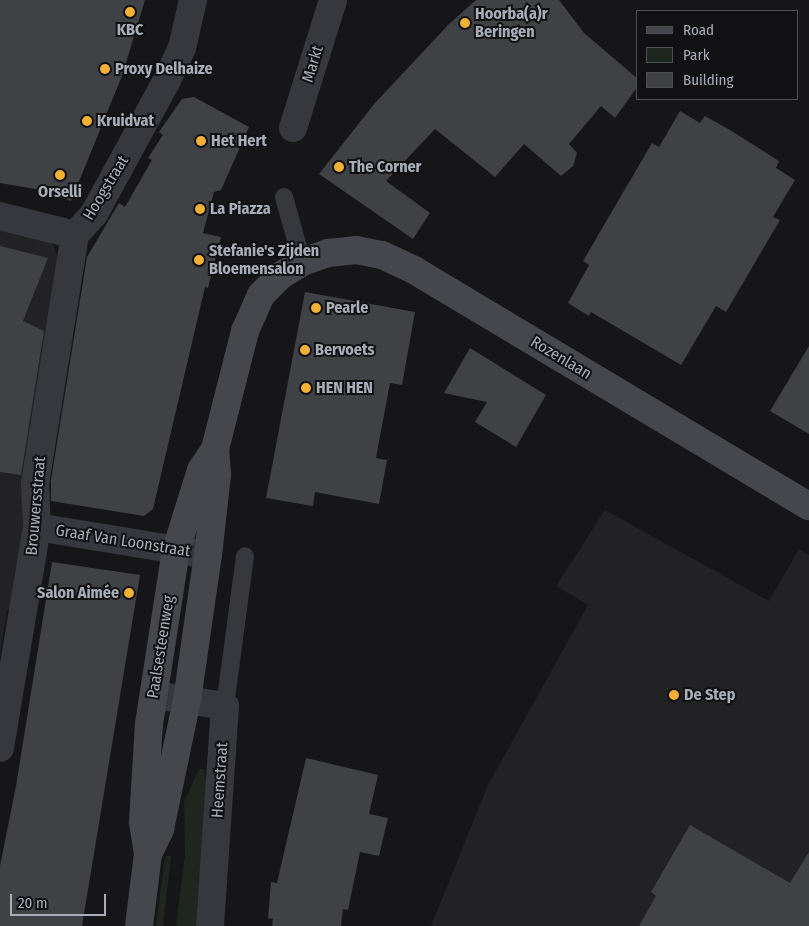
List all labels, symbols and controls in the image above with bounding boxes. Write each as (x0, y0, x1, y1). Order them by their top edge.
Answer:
place label: Hoorba(a)r Beringen (475, 4, 547, 42)
marker: KBC (124, 6, 136, 18)
legend (636, 10, 799, 100)
marker: Hoorba(a)r Beringen (459, 17, 471, 29)
place label: KBC (117, 20, 143, 40)
text: Road (683, 21, 714, 39)
street label: Markt (298, 43, 328, 85)
text: Park (683, 46, 710, 64)
place label: Proxy Delhaize (115, 59, 213, 79)
marker: Proxy Delhaize (99, 63, 111, 75)
text: Building (683, 71, 734, 89)
place label: Kruidvat (97, 111, 154, 131)
marker: Kruidvat (81, 115, 93, 127)
place label: Het Hert (211, 131, 267, 151)
marker: Het Hert (195, 135, 207, 147)
street label: Hoogstraat (79, 152, 133, 224)
place label: The Corner (349, 157, 421, 177)
marker: The Corner (333, 161, 345, 173)
marker: Orselli (54, 169, 66, 181)
place label: Orselli (38, 182, 82, 202)
place label: La Piazza (210, 199, 271, 219)
marker: La Piazza (194, 203, 206, 215)
place label: Stefanie's Zijden Bloemensalon (209, 241, 319, 279)
marker: Stefanie's Zijden Bloemensalon (193, 254, 205, 266)
place label: Pearle (326, 298, 368, 318)
marker: Pearle (310, 302, 322, 314)
street label: Rozenlaan (527, 332, 595, 384)
place label: Bervoets (315, 340, 375, 360)
marker: Bervoets (299, 344, 311, 356)
place label: HEN HEN (316, 378, 373, 398)
marker: HEN HEN (300, 382, 312, 394)
street label: Brouwersstraat (22, 456, 50, 556)
street label: Graaf Van Loonstraat (54, 521, 192, 561)
place label: Salon Aimée (37, 583, 119, 603)
marker: Salon Aimée (123, 587, 135, 599)
street label: Paalsesteenweg (143, 594, 179, 700)
place label: De Step (684, 685, 735, 705)
marker: De Step (668, 689, 680, 701)
street label: Heemstraat (208, 742, 232, 818)
scale bar (12, 884, 109, 916)
text: 20 m (18, 894, 48, 912)

